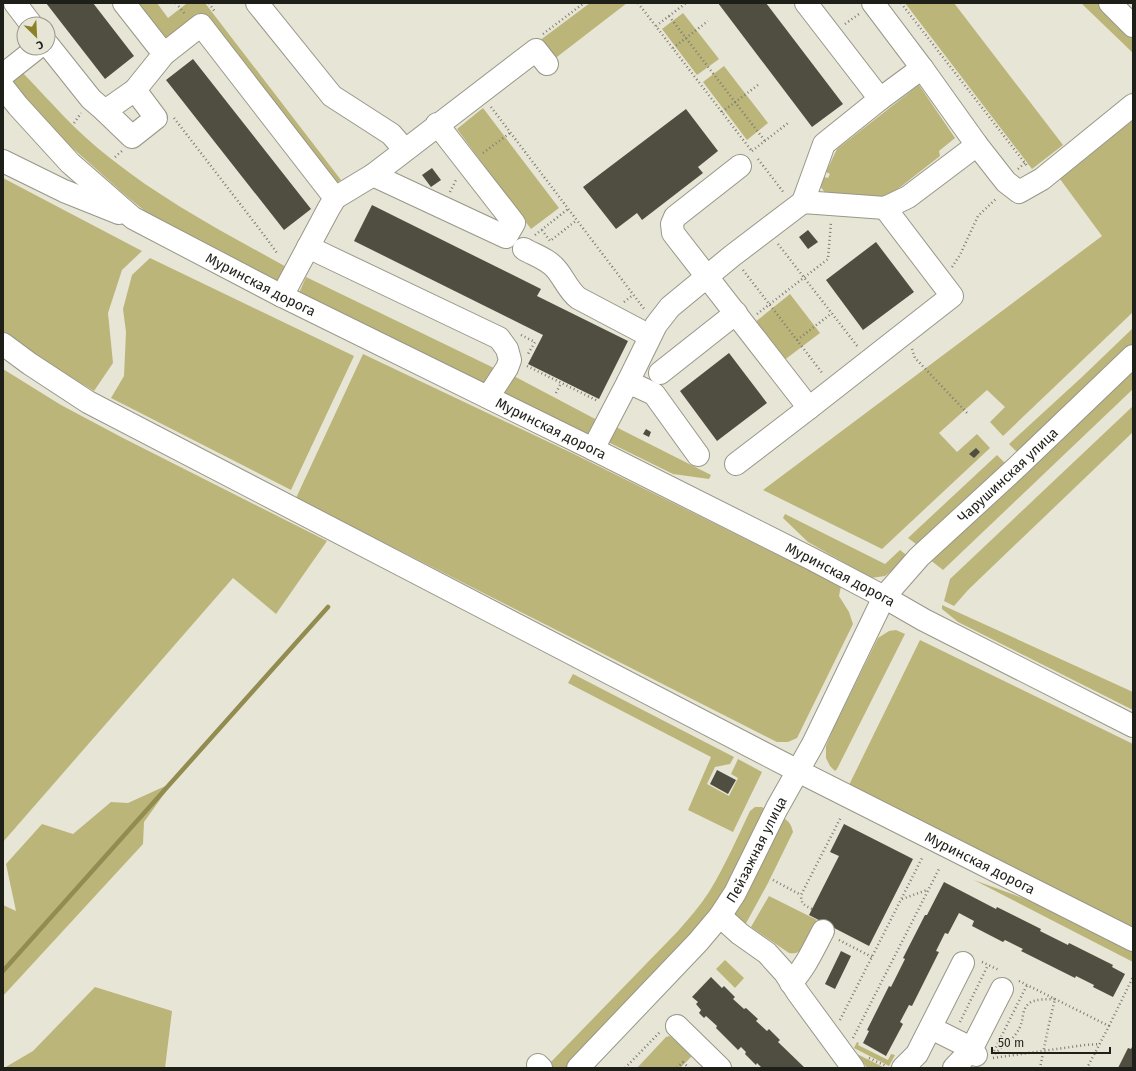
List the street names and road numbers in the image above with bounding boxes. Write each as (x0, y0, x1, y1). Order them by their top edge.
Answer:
street label: Муринская дорога (203, 249, 318, 320)
street label: Муринская дорога (493, 394, 609, 463)
street label: Чарушинская улица (954, 424, 1061, 526)
street label: Муринская дорога (783, 539, 898, 610)
street label: Пейзажная улица (723, 793, 790, 906)
street label: Муринская дорога (922, 828, 1038, 898)

